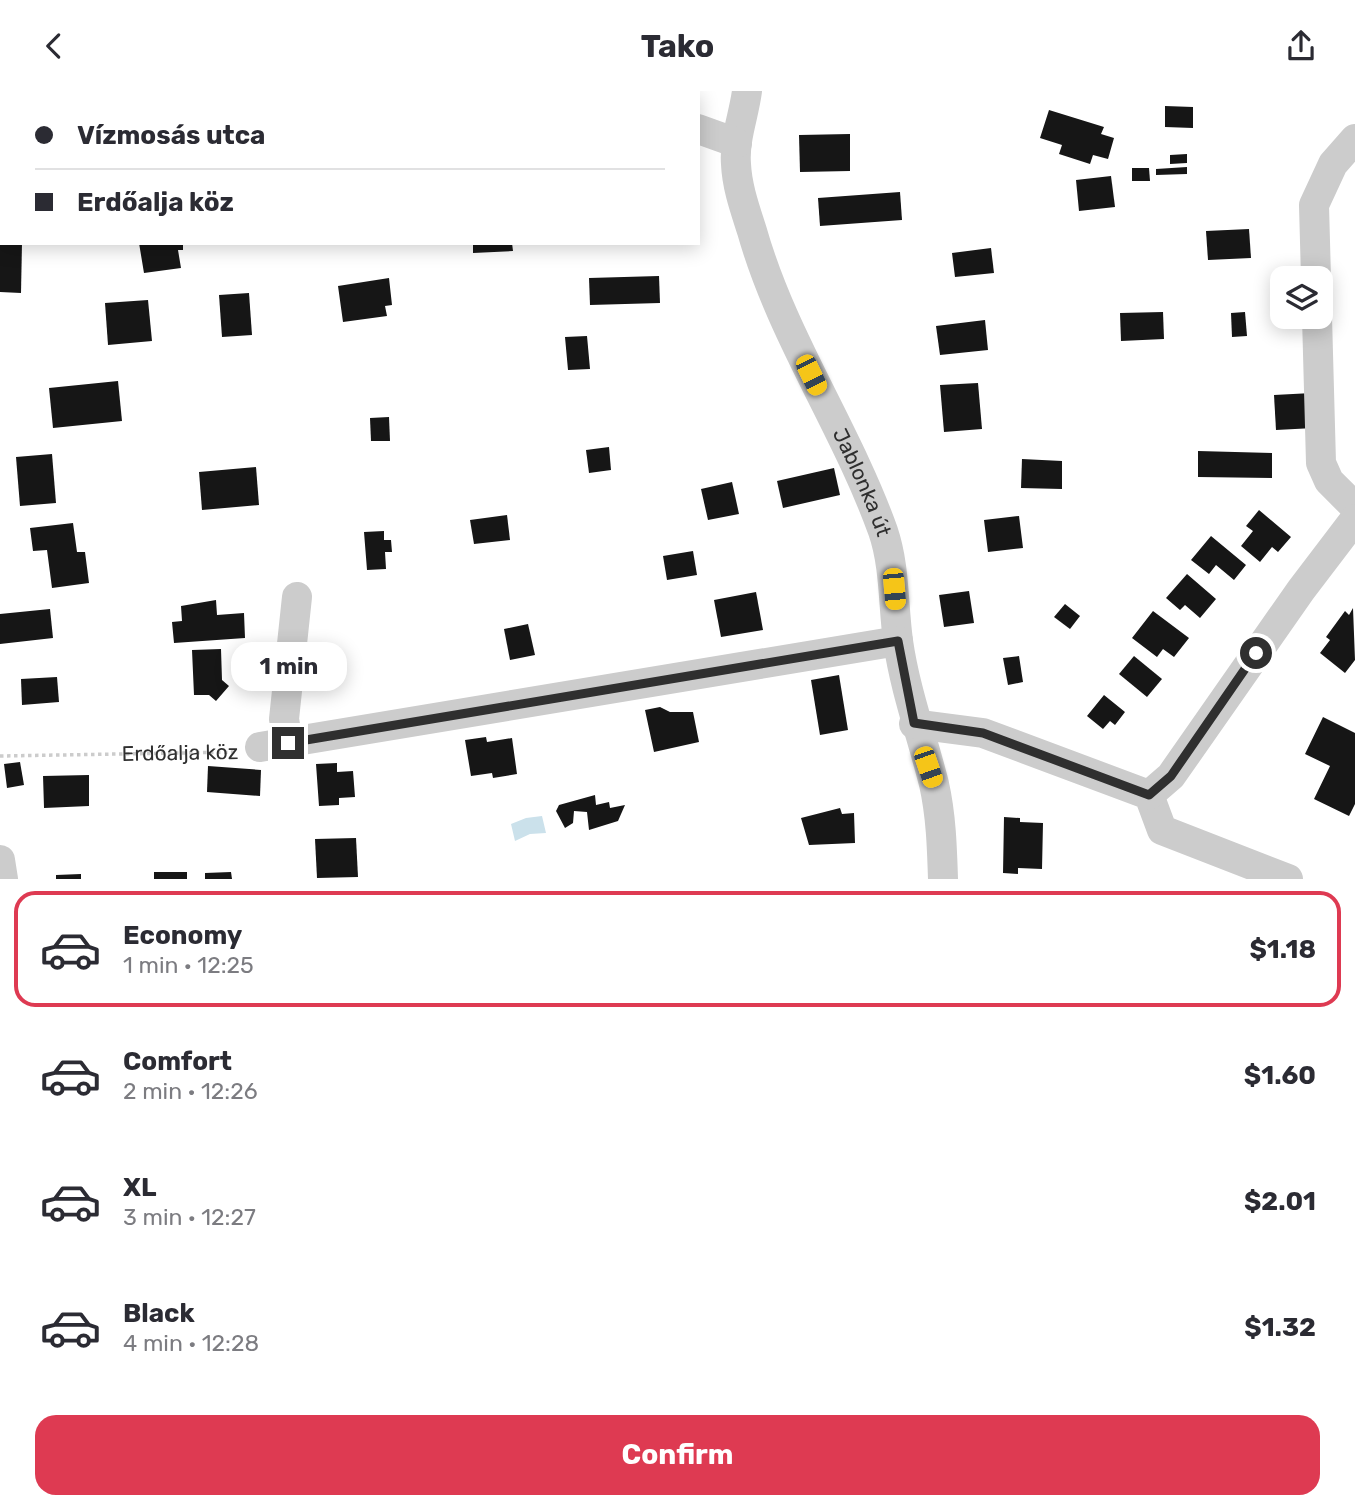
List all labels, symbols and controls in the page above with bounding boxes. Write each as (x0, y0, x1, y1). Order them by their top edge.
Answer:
icon: back (35, 27, 73, 65)
text: Tako (641, 27, 714, 65)
icon: share (1282, 27, 1320, 65)
text: Vízmosás utca (77, 120, 265, 151)
text: Erdőalja köz (77, 187, 234, 218)
map controls (1270, 266, 1333, 329)
button: layers (1270, 266, 1333, 329)
car (793, 352, 830, 398)
street label: Jablonka út (828, 424, 897, 539)
car (882, 567, 907, 611)
route start (1240, 637, 1272, 669)
callout: 1 min (230, 641, 346, 691)
text: 1 min (260, 652, 318, 680)
route end (272, 727, 304, 759)
street label: Erdőalja köz (121, 739, 239, 766)
car (912, 744, 945, 790)
icon: car (39, 918, 102, 981)
text: Economy (123, 920, 242, 951)
text: $1.18 (1249, 934, 1316, 965)
text: 1 min · 12:25 (123, 951, 254, 979)
icon: car (39, 1044, 102, 1107)
text: Comfort (123, 1046, 232, 1077)
text: $1.60 (1244, 1060, 1316, 1091)
text: 2 min · 12:26 (123, 1077, 258, 1105)
icon: car (39, 1170, 102, 1233)
text: XL (123, 1172, 156, 1203)
text: $2.01 (1244, 1186, 1316, 1217)
text: 3 min · 12:27 (123, 1203, 256, 1231)
icon: car (39, 1296, 102, 1359)
text: Black (123, 1298, 195, 1329)
text: $1.32 (1244, 1312, 1316, 1343)
text: 4 min · 12:28 (123, 1329, 259, 1357)
button: Confirm (35, 1415, 1320, 1495)

